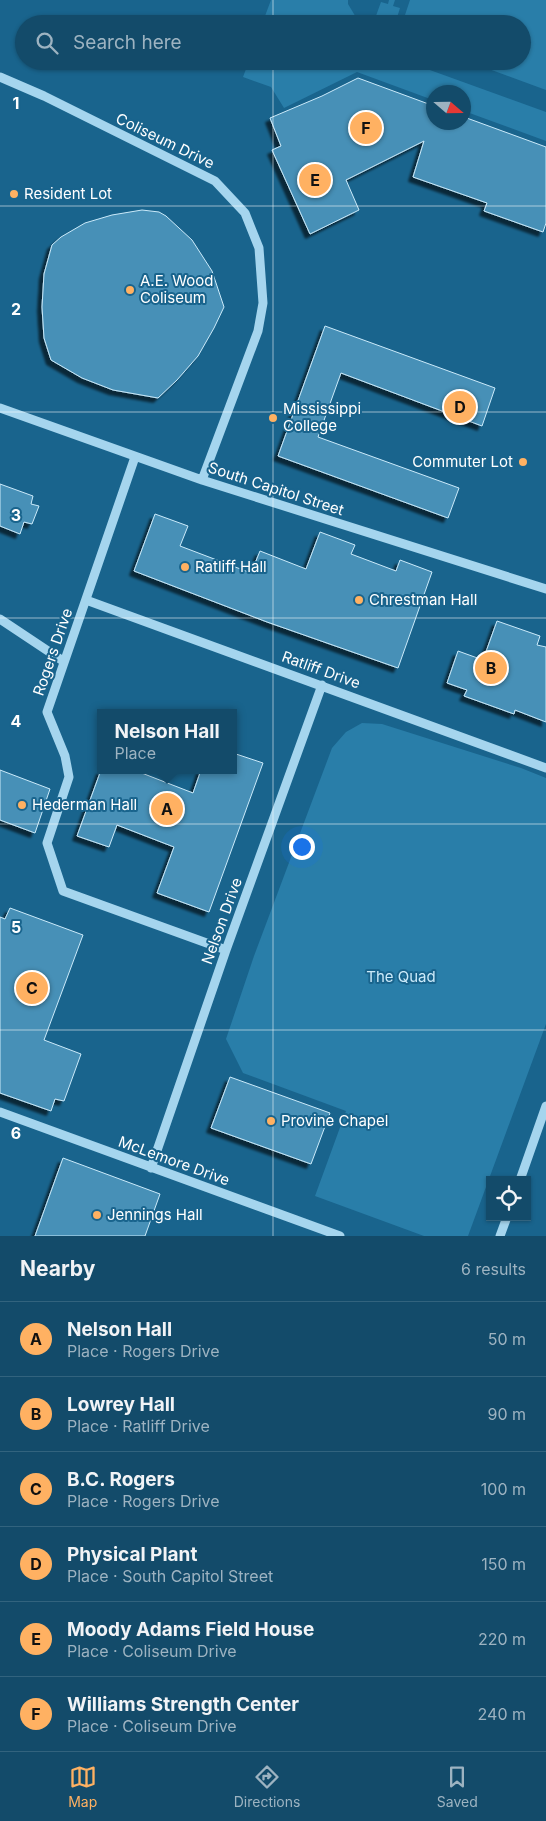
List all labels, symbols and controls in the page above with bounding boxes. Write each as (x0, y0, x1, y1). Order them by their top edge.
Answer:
search box (15, 15, 531, 70)
icon: search (33, 29, 61, 57)
text: Search here (73, 31, 182, 54)
north arrow (426, 85, 471, 130)
text: 1 (13, 93, 19, 113)
street label: Coliseum Drive (113, 108, 218, 173)
pin: F (350, 109, 382, 147)
pin: E (299, 161, 331, 199)
place label: Resident Lot (24, 184, 112, 203)
marker: Resident Lot (8, 188, 20, 200)
place label: A.E. Wood Coliseum (140, 271, 213, 307)
marker: A.E. Wood Coliseum (124, 284, 136, 296)
text: 2 (11, 299, 21, 319)
pin: D (444, 388, 476, 426)
place label: Mississippi College (283, 399, 361, 435)
marker: Mississippi College (267, 412, 279, 424)
place label: Commuter Lot (412, 452, 513, 471)
marker: Commuter Lot (517, 456, 529, 468)
street label: South Capitol Street (206, 458, 347, 519)
text: 3 (11, 505, 21, 525)
place label: Ratliff Hall (195, 557, 267, 576)
marker: Ratliff Hall (179, 561, 191, 573)
place label: Chrestman Hall (369, 590, 477, 609)
marker: Chrestman Hall (353, 594, 365, 606)
street label: Rogers Drive (29, 606, 76, 698)
street label: Ratliff Drive (279, 647, 363, 693)
pin: B (475, 649, 507, 687)
popup (97, 709, 237, 774)
text: 4 (11, 711, 22, 731)
text: Nelson Hall (114, 720, 220, 743)
text: Place (114, 743, 156, 763)
pin: A (151, 790, 183, 828)
place label: Hederman Hall (32, 795, 137, 814)
marker: Hederman Hall (16, 799, 28, 811)
your location (289, 834, 315, 860)
street label: Nelson Drive (197, 875, 246, 967)
text: 5 (11, 917, 21, 937)
park label: The Quad (366, 967, 436, 986)
pin: C (16, 969, 48, 1007)
place label: Provine Chapel (281, 1111, 388, 1130)
marker: Provine Chapel (265, 1115, 277, 1127)
text: 6 (11, 1123, 21, 1143)
street label: McLemore Drive (116, 1132, 232, 1189)
map controls (486, 1176, 531, 1221)
button: locate (486, 1176, 531, 1221)
place label: Jennings Hall (107, 1205, 203, 1224)
marker: Jennings Hall (91, 1209, 103, 1221)
text: Nearby (20, 1256, 95, 1281)
text: 6 results (461, 1259, 526, 1279)
text: Nelson Hall (67, 1318, 172, 1341)
text: A (30, 1329, 42, 1349)
text: 50 m (488, 1329, 526, 1349)
text: Place · Rogers Drive (67, 1341, 220, 1361)
text: Lowrey Hall (67, 1393, 175, 1416)
text: B (31, 1404, 41, 1424)
text: 90 m (487, 1404, 526, 1424)
text: Place · Ratliff Drive (67, 1416, 210, 1436)
text: B.C. Rogers (67, 1468, 175, 1491)
text: C (30, 1479, 42, 1499)
text: 100 m (481, 1479, 526, 1499)
text: Place · Rogers Drive (67, 1491, 220, 1511)
text: Physical Plant (67, 1543, 197, 1566)
text: D (30, 1554, 42, 1574)
text: 150 m (481, 1554, 526, 1574)
text: Place · South Capitol Street (67, 1566, 273, 1586)
text: Moody Adams Field House (67, 1618, 314, 1641)
text: E (31, 1629, 41, 1649)
text: 220 m (478, 1629, 526, 1649)
text: Place · Coliseum Drive (67, 1641, 237, 1661)
text: Williams Strength Center (67, 1693, 299, 1716)
text: F (31, 1704, 41, 1724)
text: 240 m (478, 1704, 526, 1724)
text: Place · Coliseum Drive (67, 1716, 237, 1736)
tab: Map (68, 1763, 97, 1810)
tab: Directions (234, 1763, 300, 1810)
tab: Saved (437, 1763, 478, 1810)

